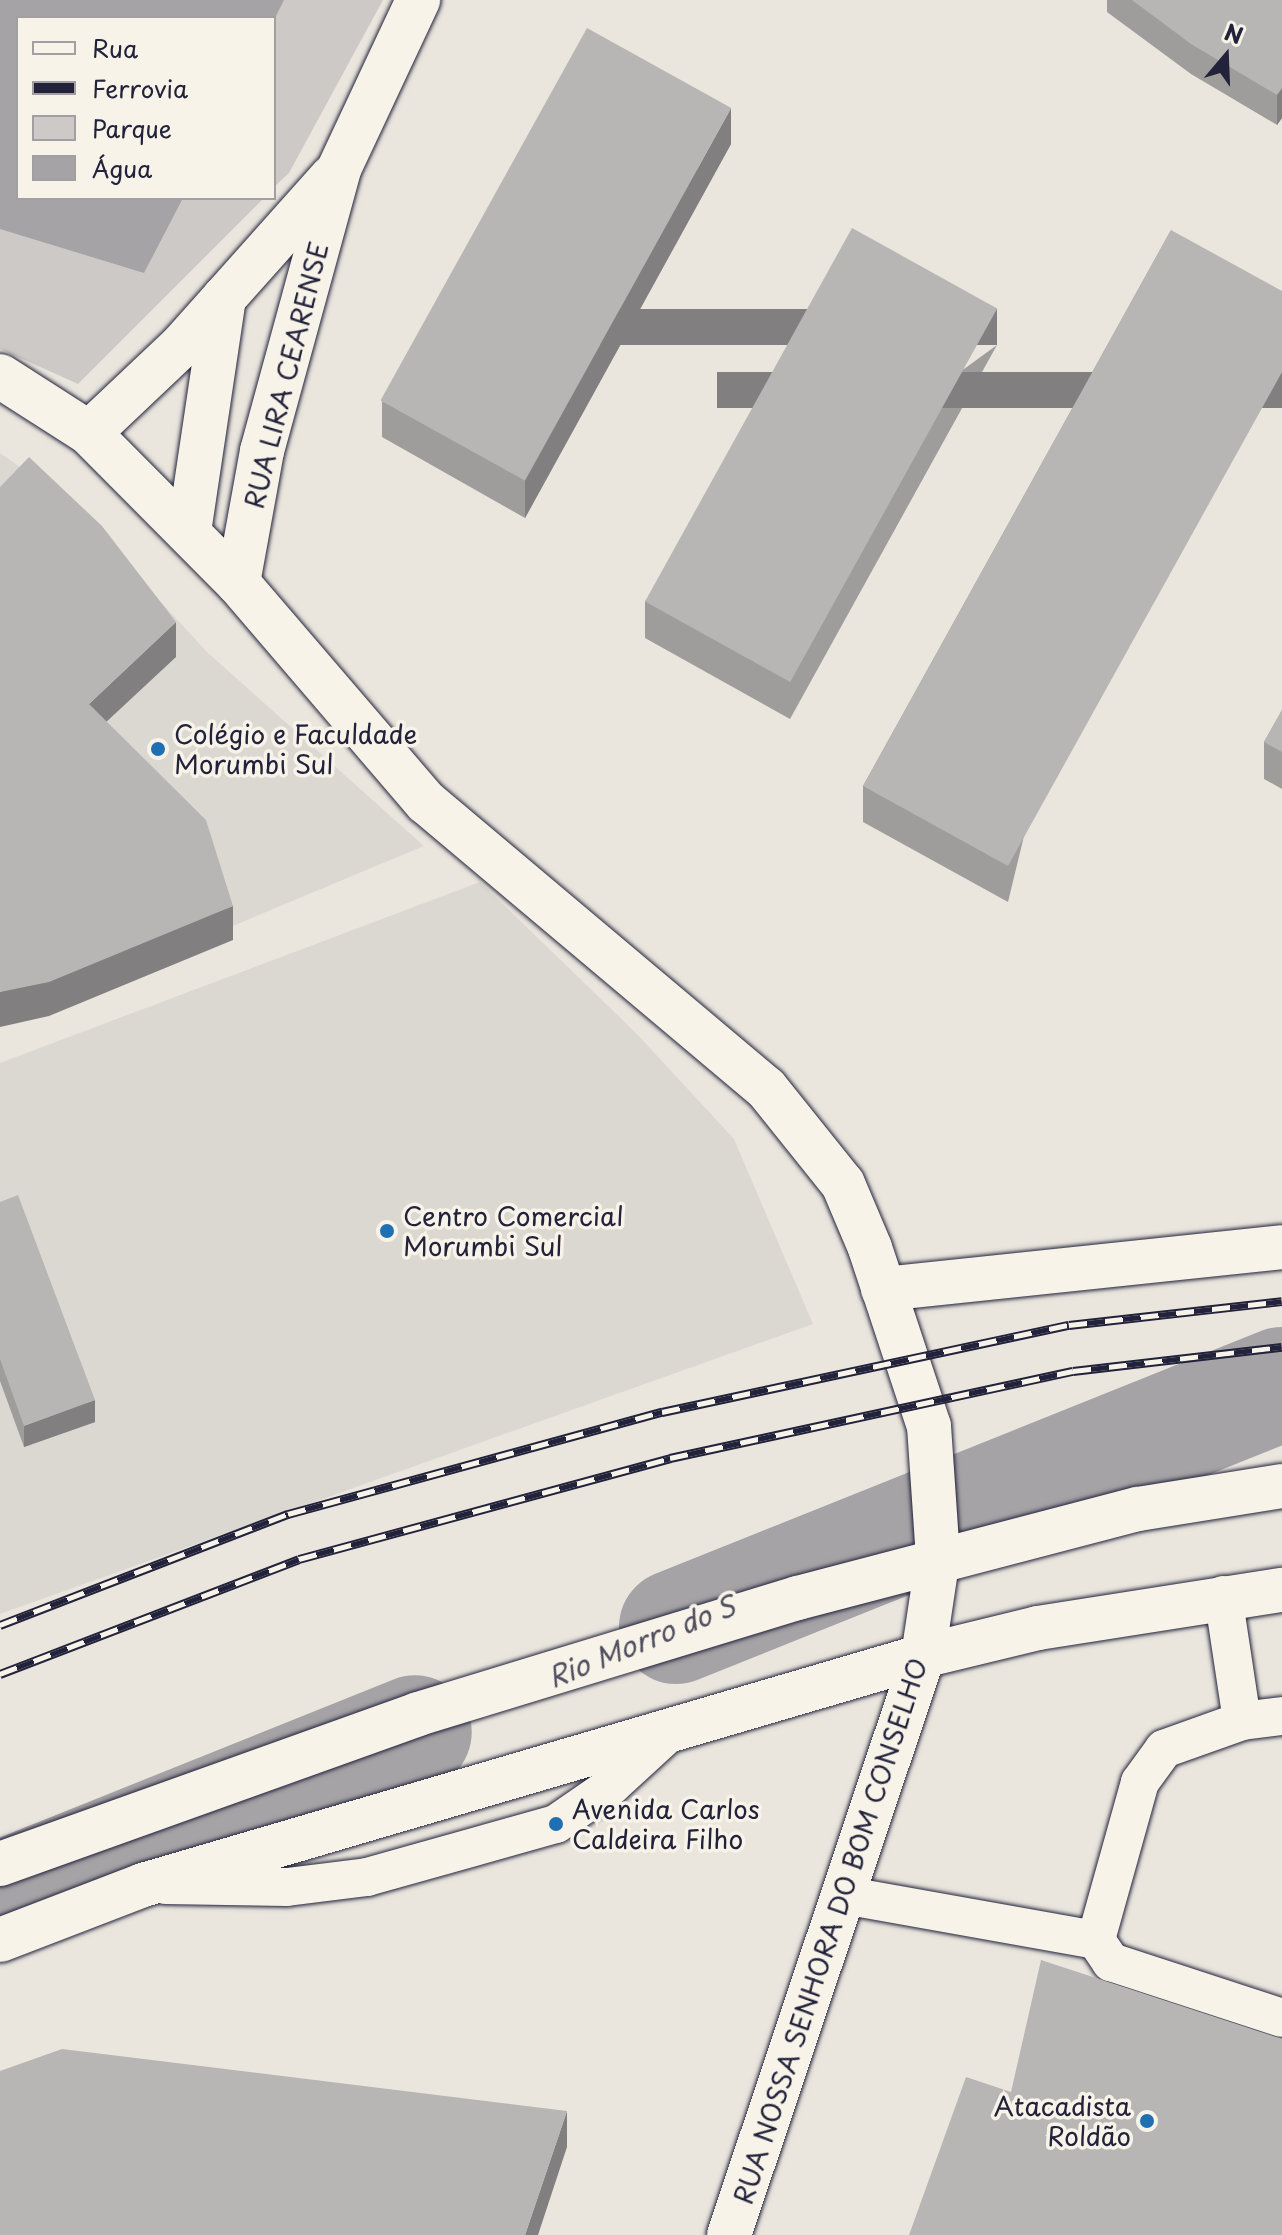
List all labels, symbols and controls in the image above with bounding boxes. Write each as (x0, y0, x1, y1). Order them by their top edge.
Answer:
text: N (1220, 14, 1248, 51)
legend (16, 16, 276, 200)
north arrow (1186, 16, 1266, 96)
text: Rua (92, 30, 138, 66)
text: Ferrovia (92, 70, 188, 106)
text: Parque (92, 110, 172, 146)
text: Água (92, 150, 152, 186)
street label: RUA LIRA CEARENSE (237, 236, 335, 514)
place label: Colégio e Faculdade Morumbi Sul (174, 718, 421, 780)
marker: Colégio e Faculdade Morumbi Sul (149, 740, 167, 758)
place label: Centro Comercial Morumbi Sul (403, 1200, 625, 1262)
marker: Centro Comercial Morumbi Sul (378, 1222, 396, 1240)
water label: Rio Morro do S (541, 1588, 741, 1694)
street label: RUA NOSSA SENHORA DO BOM CONSELHO (726, 1652, 934, 2210)
place label: Avenida Carlos Caldeira Filho (572, 1793, 759, 1854)
marker: Avenida Carlos Caldeira Filho (547, 1815, 565, 1833)
place label: Atacadista Roldão (994, 2090, 1131, 2152)
marker: Atacadista Roldão (1138, 2112, 1156, 2130)

